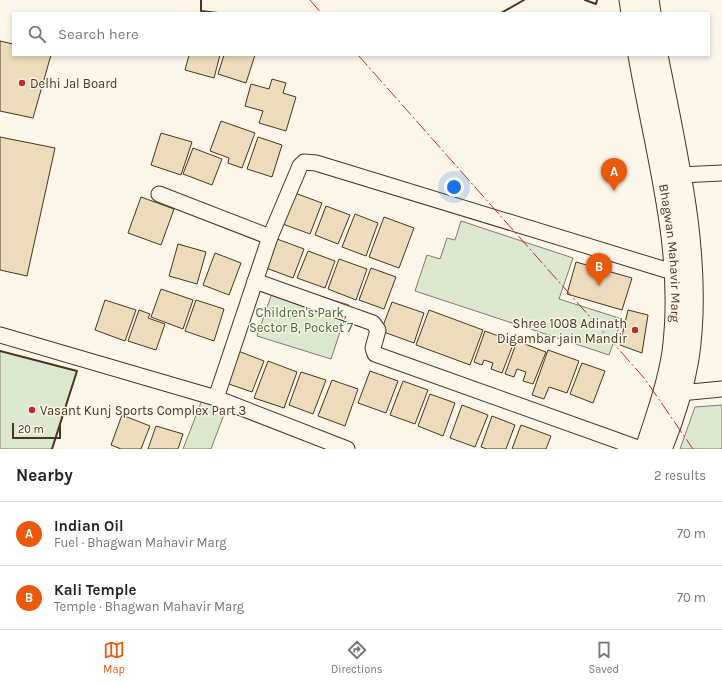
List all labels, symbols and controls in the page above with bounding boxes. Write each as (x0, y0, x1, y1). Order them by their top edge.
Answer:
search box (12, 12, 710, 56)
icon: search (26, 23, 48, 45)
text: Search here (58, 25, 139, 43)
place label: Delhi Jal Board (30, 76, 118, 91)
marker: Delhi Jal Board (17, 78, 27, 88)
pin: A (601, 158, 627, 191)
your location (444, 177, 464, 197)
street label: Bhagwan Mahavir Marg (657, 183, 684, 324)
pin: B (586, 253, 612, 286)
park label: Children's Park, Sector B, Pocket 7 (249, 305, 353, 335)
place label: Shree 1008 Adinath Digambar jain Mandir (497, 316, 627, 346)
marker: Shree 1008 Adinath Digambar jain Mandir (630, 325, 640, 335)
place label: Vasant Kunj Sports Complex Part 3 (40, 403, 246, 418)
marker: Vasant Kunj Sports Complex Part 3 (27, 405, 37, 415)
scale bar (12, 421, 61, 440)
text: 20 m (18, 423, 44, 436)
text: Nearby (16, 465, 73, 485)
text: 2 results (654, 468, 706, 483)
text: Indian Oil (54, 517, 124, 535)
text: A (25, 526, 33, 541)
text: 70 m (677, 526, 706, 541)
text: Fuel · Bhagwan Mahavir Marg (54, 535, 226, 550)
text: Kali Temple (54, 581, 136, 599)
text: B (25, 590, 33, 605)
text: 70 m (677, 590, 706, 605)
text: Temple · Bhagwan Mahavir Marg (54, 599, 244, 614)
tab: Map (103, 639, 125, 676)
tab: Directions (331, 639, 383, 676)
tab: Saved (589, 639, 619, 676)

